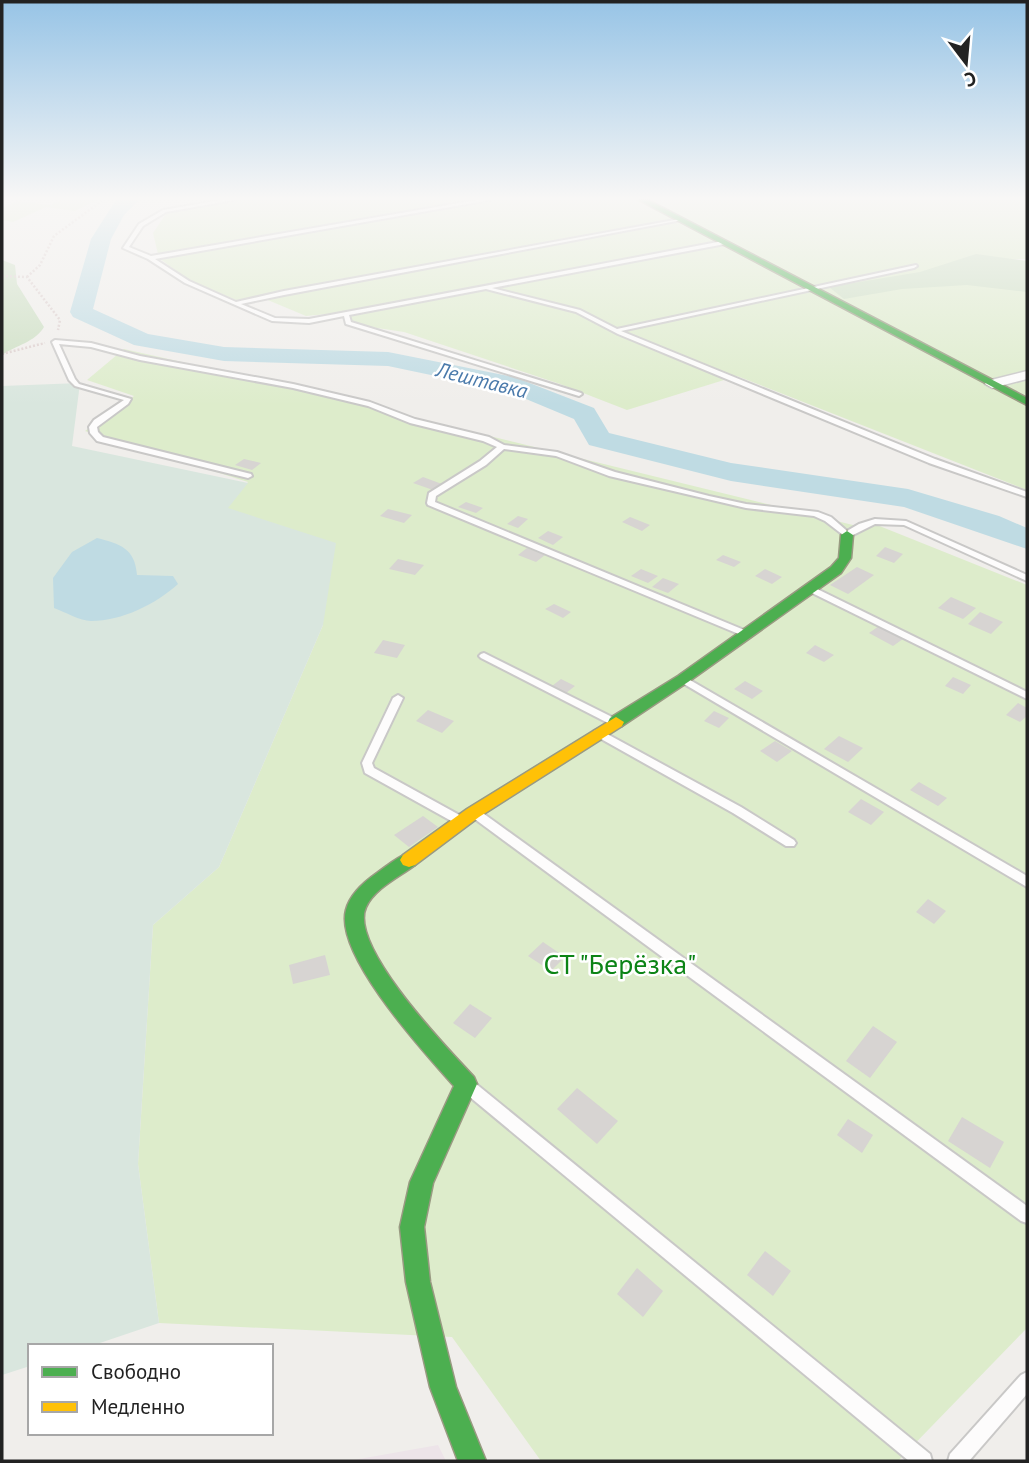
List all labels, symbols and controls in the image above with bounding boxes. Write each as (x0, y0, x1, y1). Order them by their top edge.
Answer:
north arrow (931, 28, 1001, 98)
text: С (962, 66, 979, 92)
water label: Лештавка (433, 355, 531, 405)
park label: СТ "Берёзка" (543, 945, 697, 982)
legend (28, 1344, 273, 1435)
text: Свободно (91, 1358, 181, 1385)
text: Медленно (91, 1393, 185, 1420)

